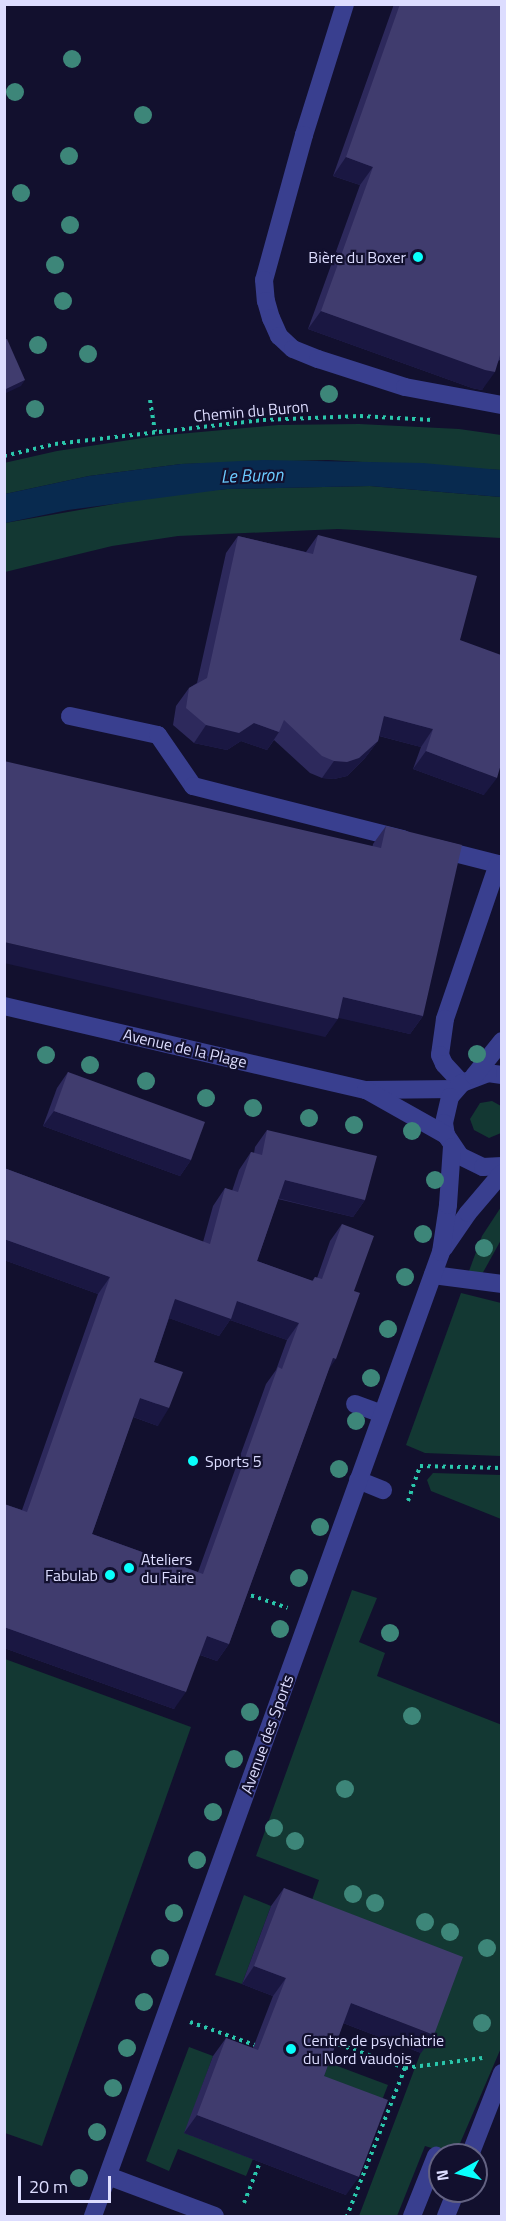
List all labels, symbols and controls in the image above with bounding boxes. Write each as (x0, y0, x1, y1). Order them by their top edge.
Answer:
place label: Bière du Boxer (308, 247, 406, 267)
marker: Bière du Boxer (411, 250, 425, 264)
street label: Chemin du Buron (193, 396, 309, 426)
water label: Le Buron (220, 464, 284, 488)
street label: Avenue de la Plage (121, 1024, 249, 1072)
place label: Sports 5 (205, 1451, 262, 1471)
marker: Sports 5 (186, 1454, 200, 1468)
place label: Ateliers du Faire (141, 1549, 194, 1587)
marker: Ateliers du Faire (122, 1561, 136, 1575)
place label: Fabulab (45, 1565, 98, 1585)
marker: Fabulab (103, 1568, 117, 1582)
street label: Avenue des Sports (237, 1672, 297, 1796)
place label: Centre de psychiatrie du Nord vaudois (303, 2030, 444, 2068)
marker: Centre de psychiatrie du Nord vaudois (284, 2042, 298, 2056)
north arrow (428, 2143, 488, 2203)
scale bar (21, 2164, 114, 2202)
text: N (430, 2168, 455, 2182)
text: 20 m (29, 2173, 68, 2200)

